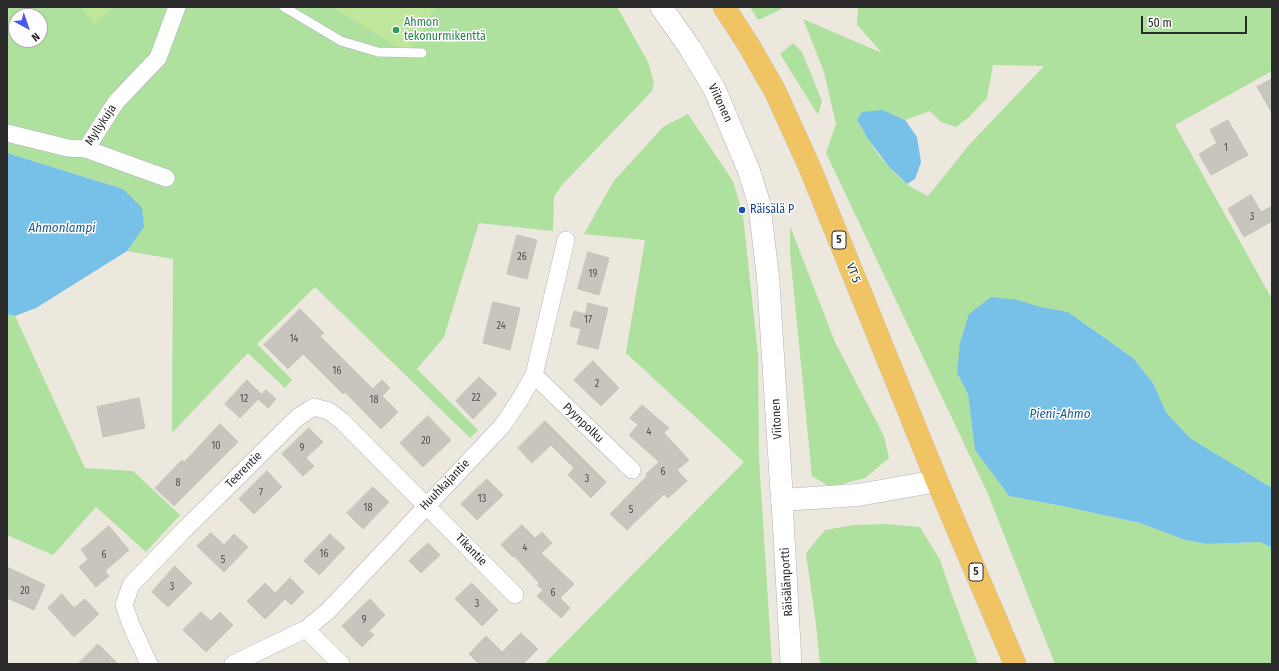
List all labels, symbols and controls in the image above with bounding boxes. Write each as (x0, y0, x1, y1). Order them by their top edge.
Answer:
north arrow (8, 8, 48, 48)
scale bar (1143, 8, 1249, 34)
place label: Ahmon tekonurmikenttä (404, 16, 486, 44)
text: 50 m (1148, 16, 1172, 30)
marker: Ahmon tekonurmikenttä (391, 25, 401, 35)
text: N (29, 30, 42, 44)
street label: Viitonen (705, 81, 735, 125)
street label: Myllykuja (82, 102, 120, 148)
house number: 1 (1224, 142, 1228, 154)
place label: Räisälä P (750, 203, 794, 217)
marker: Räisälä P (737, 205, 747, 215)
house number: 3 (1250, 211, 1254, 223)
water label: Ahmonlampi (28, 220, 96, 236)
road number: 5 (832, 231, 846, 249)
house number: 26 (517, 251, 527, 263)
street label: VT 5 (843, 261, 863, 285)
house number: 19 (589, 268, 597, 280)
house number: 17 (584, 314, 592, 326)
house number: 24 (496, 320, 506, 332)
house number: 14 (290, 333, 298, 345)
house number: 16 (333, 365, 341, 377)
house number: 2 (595, 378, 599, 390)
house number: 22 (472, 392, 480, 404)
house number: 12 (240, 393, 248, 405)
house number: 18 (370, 394, 378, 406)
street label: Viitonen (769, 398, 785, 440)
street label: Pyynpolku (560, 400, 606, 446)
water label: Pieni-Ahmo (1029, 406, 1091, 422)
house number: 4 (647, 426, 651, 438)
house number: 20 (421, 435, 431, 447)
house number: 10 (211, 440, 221, 452)
house number: 9 (300, 442, 304, 454)
street label: Teerentie (223, 449, 265, 491)
street label: Huuhkajantie (417, 456, 473, 514)
house number: 6 (661, 466, 665, 478)
house number: 3 (585, 473, 589, 485)
house number: 8 (176, 477, 180, 489)
house number: 7 (259, 487, 263, 499)
house number: 13 (478, 493, 486, 505)
house number: 18 (364, 502, 372, 514)
house number: 5 (629, 504, 633, 516)
street label: Tikantie (452, 531, 490, 569)
house number: 4 (523, 542, 527, 554)
street label: Räisälänportti (778, 547, 796, 617)
house number: 16 (320, 548, 328, 560)
house number: 6 (102, 549, 106, 561)
house number: 5 (221, 554, 225, 566)
road number: 5 (969, 563, 983, 581)
house number: 3 (170, 581, 174, 593)
house number: 20 (20, 585, 30, 597)
house number: 6 (551, 587, 555, 599)
house number: 3 (475, 598, 479, 610)
house number: 9 (362, 614, 366, 626)

